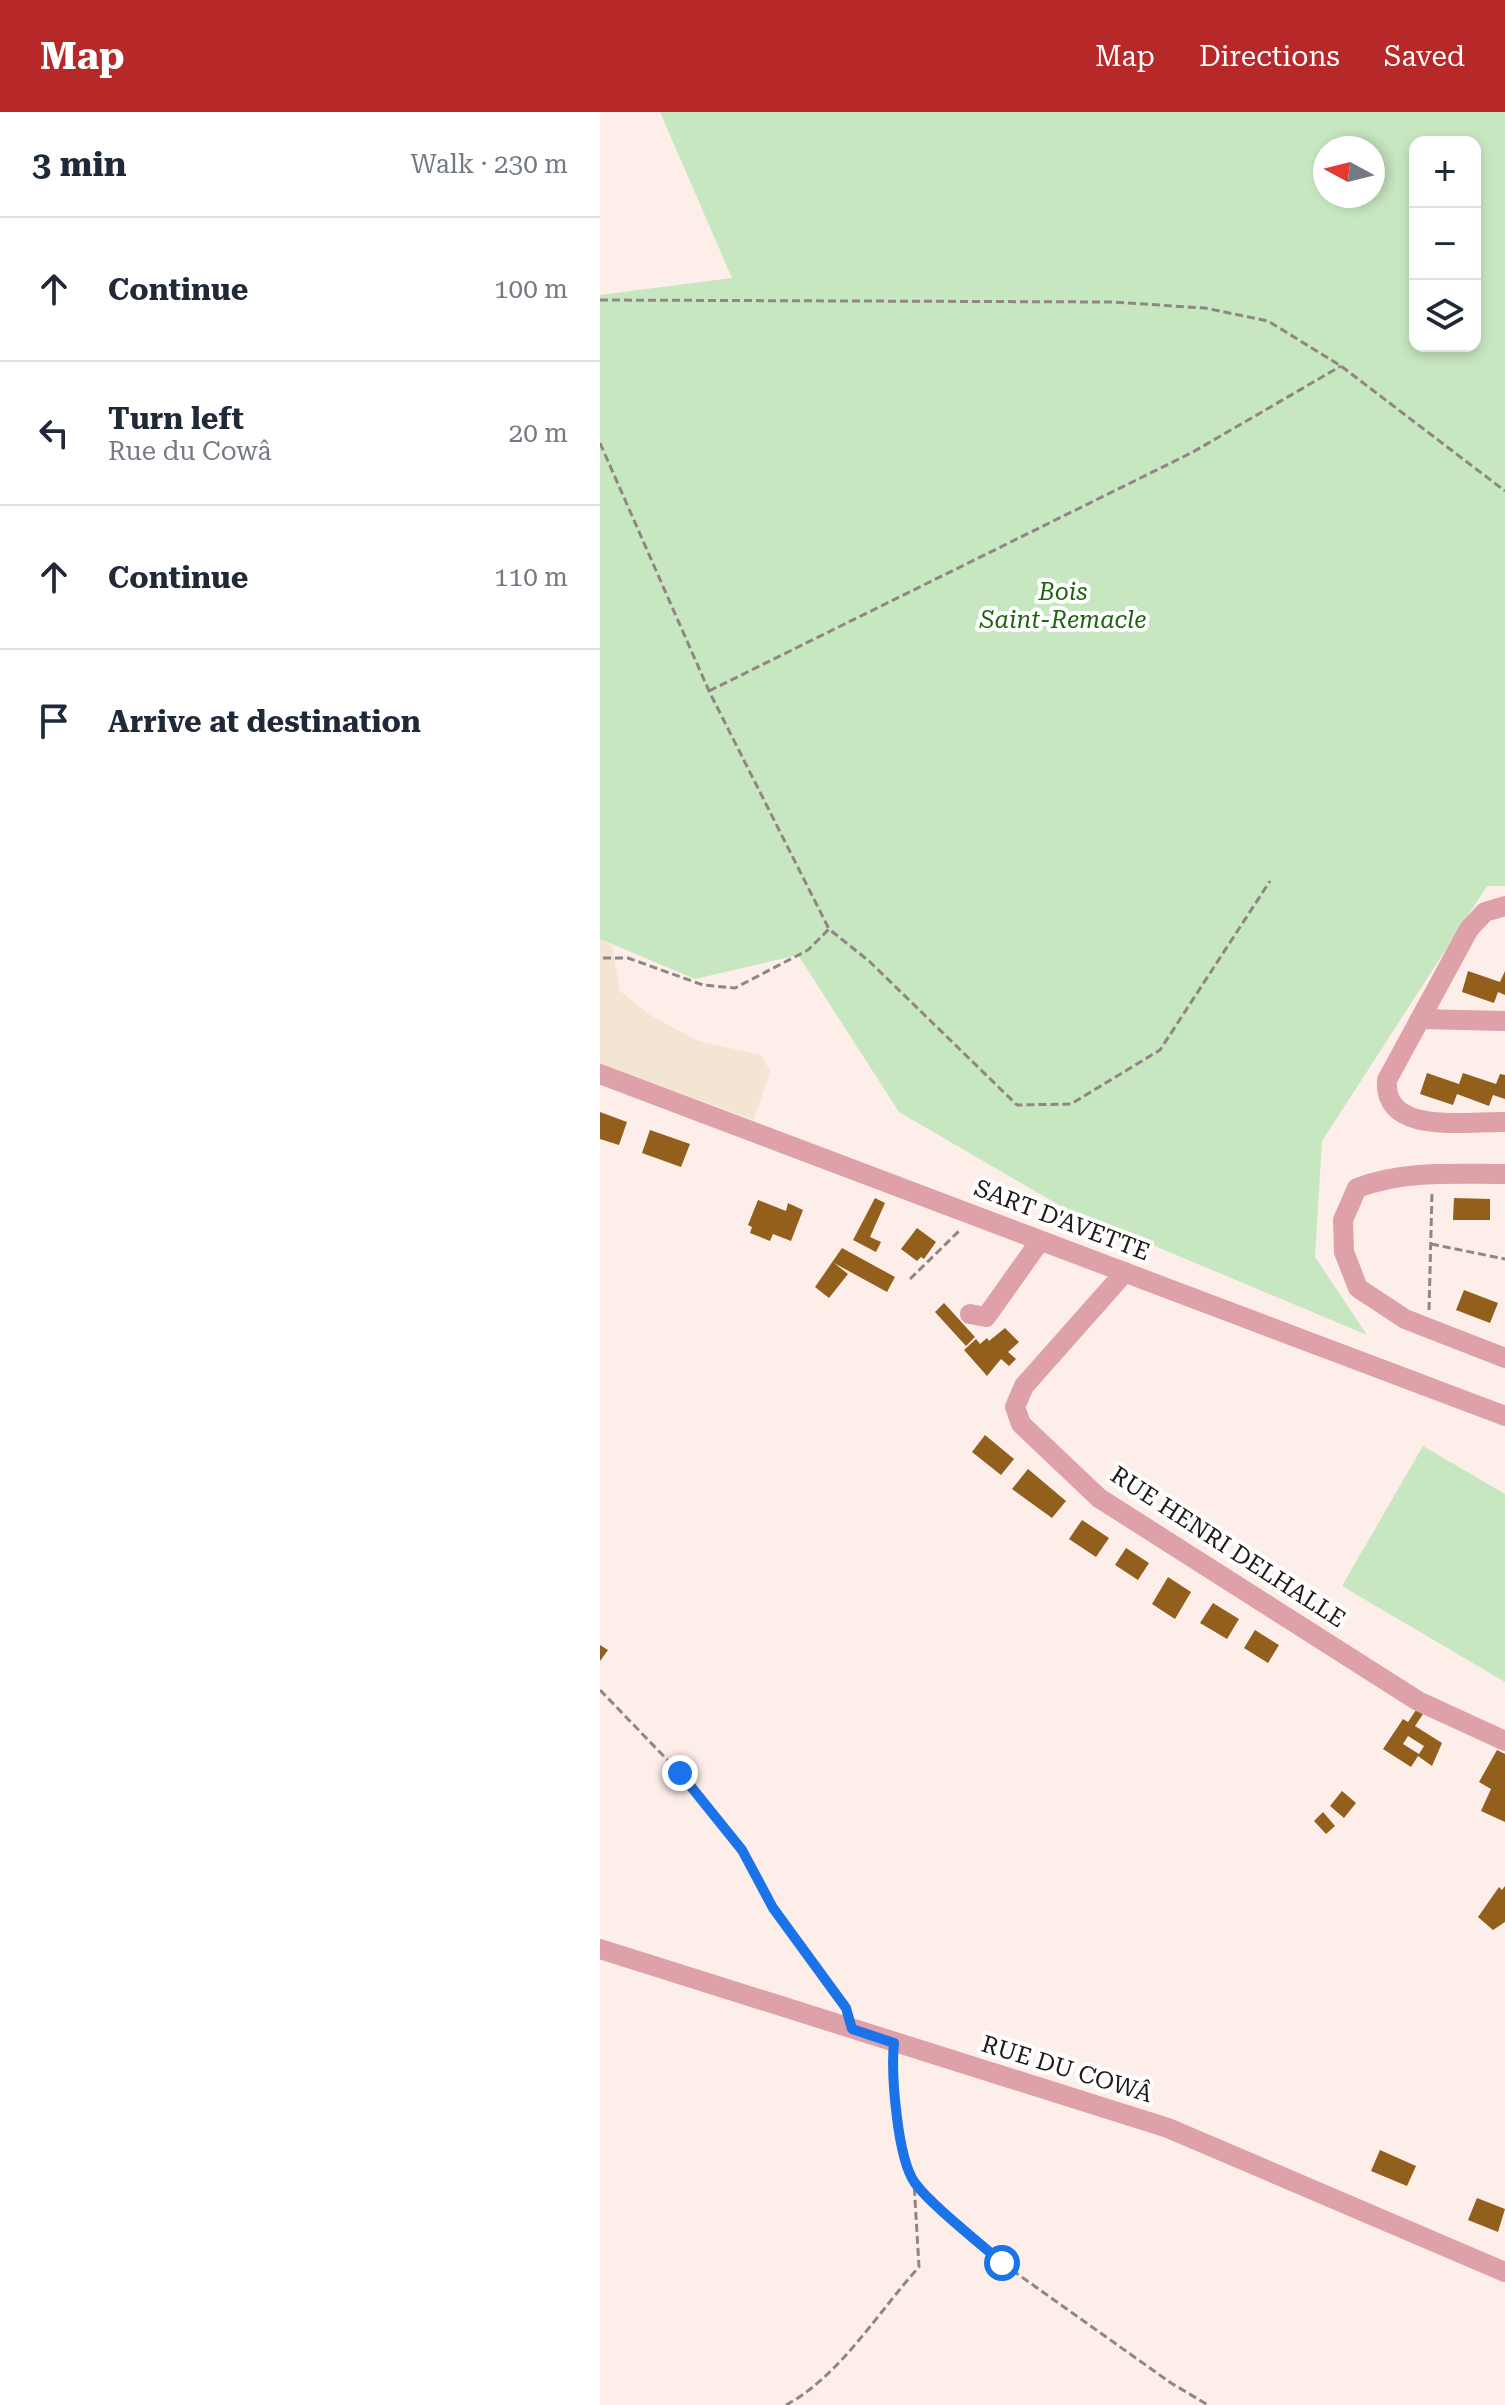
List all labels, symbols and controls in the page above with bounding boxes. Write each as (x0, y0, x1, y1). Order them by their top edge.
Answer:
text: Map (40, 34, 125, 78)
text: Map (1095, 40, 1155, 73)
text: Directions (1199, 40, 1340, 73)
text: Saved (1384, 40, 1465, 73)
north arrow (1313, 136, 1385, 208)
map controls (1409, 136, 1481, 352)
button: + (1409, 136, 1481, 208)
text: 3 min (32, 144, 127, 184)
text: Walk · 230 m (410, 149, 568, 179)
button: − (1409, 208, 1481, 280)
icon: ahead (32, 267, 76, 311)
text: Continue (108, 272, 248, 307)
text: 100 m (494, 274, 568, 304)
button: layers (1409, 280, 1481, 352)
text: Turn left (108, 401, 244, 436)
icon: left (32, 411, 76, 455)
text: 20 m (509, 418, 568, 448)
text: Rue du Cowâ (108, 436, 272, 466)
icon: ahead (32, 555, 76, 599)
text: Continue (108, 560, 248, 595)
text: 110 m (494, 562, 568, 592)
park label: Bois Saint-Remacle (979, 578, 1146, 634)
icon: arrive (32, 699, 76, 743)
text: Arrive at destination (108, 704, 421, 739)
street label: SART D'AVETTE (970, 1174, 1154, 1266)
street label: RUE HENRI DELHALLE (1105, 1461, 1351, 1633)
route end (662, 1755, 698, 1791)
street label: RUE DU COWÂ (978, 2029, 1156, 2108)
route start (984, 2245, 1020, 2281)

